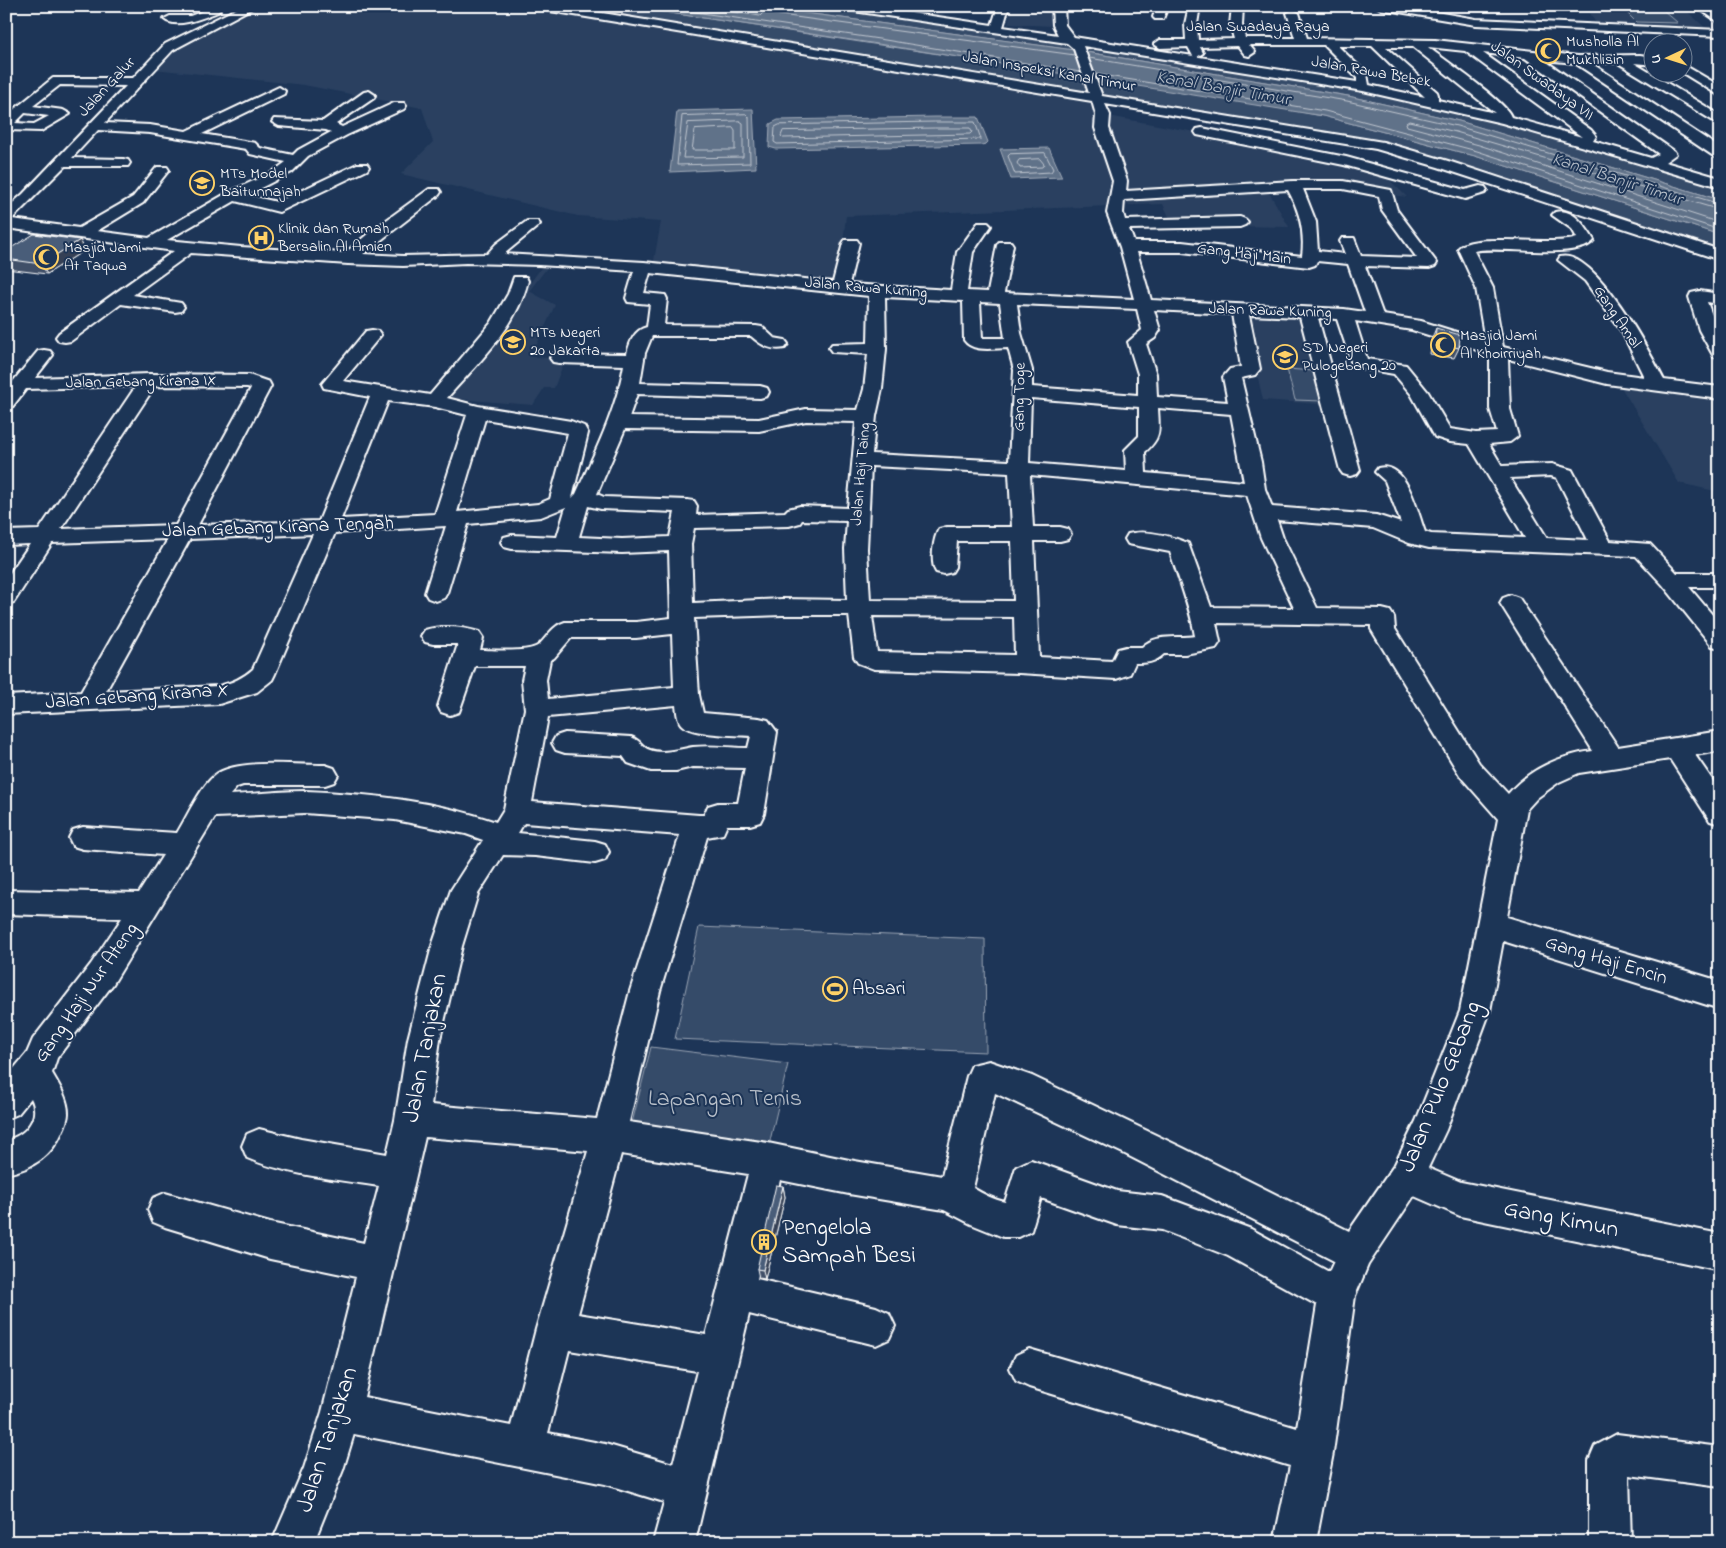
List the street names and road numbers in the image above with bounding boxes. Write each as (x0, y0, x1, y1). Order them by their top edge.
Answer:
street label: Jalan Swadaya Raya (1186, 15, 1330, 39)
street label: Jalan Swadaya VII (1485, 35, 1599, 127)
street label: Jalan Inspeksi Kanal Timur (960, 45, 1138, 99)
street label: Jalan Rawa Bebek (1309, 50, 1434, 94)
street label: Jalan Galur (73, 51, 141, 123)
street label: Gang Haji Main (1195, 236, 1293, 272)
street label: Jalan Rawa Kuning (804, 271, 928, 305)
street label: Gang Amal (1587, 281, 1647, 354)
street label: Jalan Rawa Kuning (1208, 297, 1332, 325)
street label: Gang Toge (1007, 361, 1033, 432)
street label: Jalan Gebang Kirana IX (65, 369, 217, 395)
street label: Jalan Haji Taing (845, 421, 877, 527)
street label: Jalan Gebang Kirana Tengah (162, 509, 394, 548)
street label: Jalan Gebang Kirana X (44, 676, 230, 719)
street label: Gang Haji Nur Ateng (28, 917, 147, 1070)
street label: Gang Haji Encin (1541, 929, 1671, 994)
street label: Jalan Tanjakan (394, 970, 458, 1126)
street label: Jalan Pulo Gebang (1391, 996, 1491, 1178)
street label: Gang Kimun (1500, 1192, 1622, 1248)
street label: Jalan Tanjakan (288, 1363, 368, 1517)

